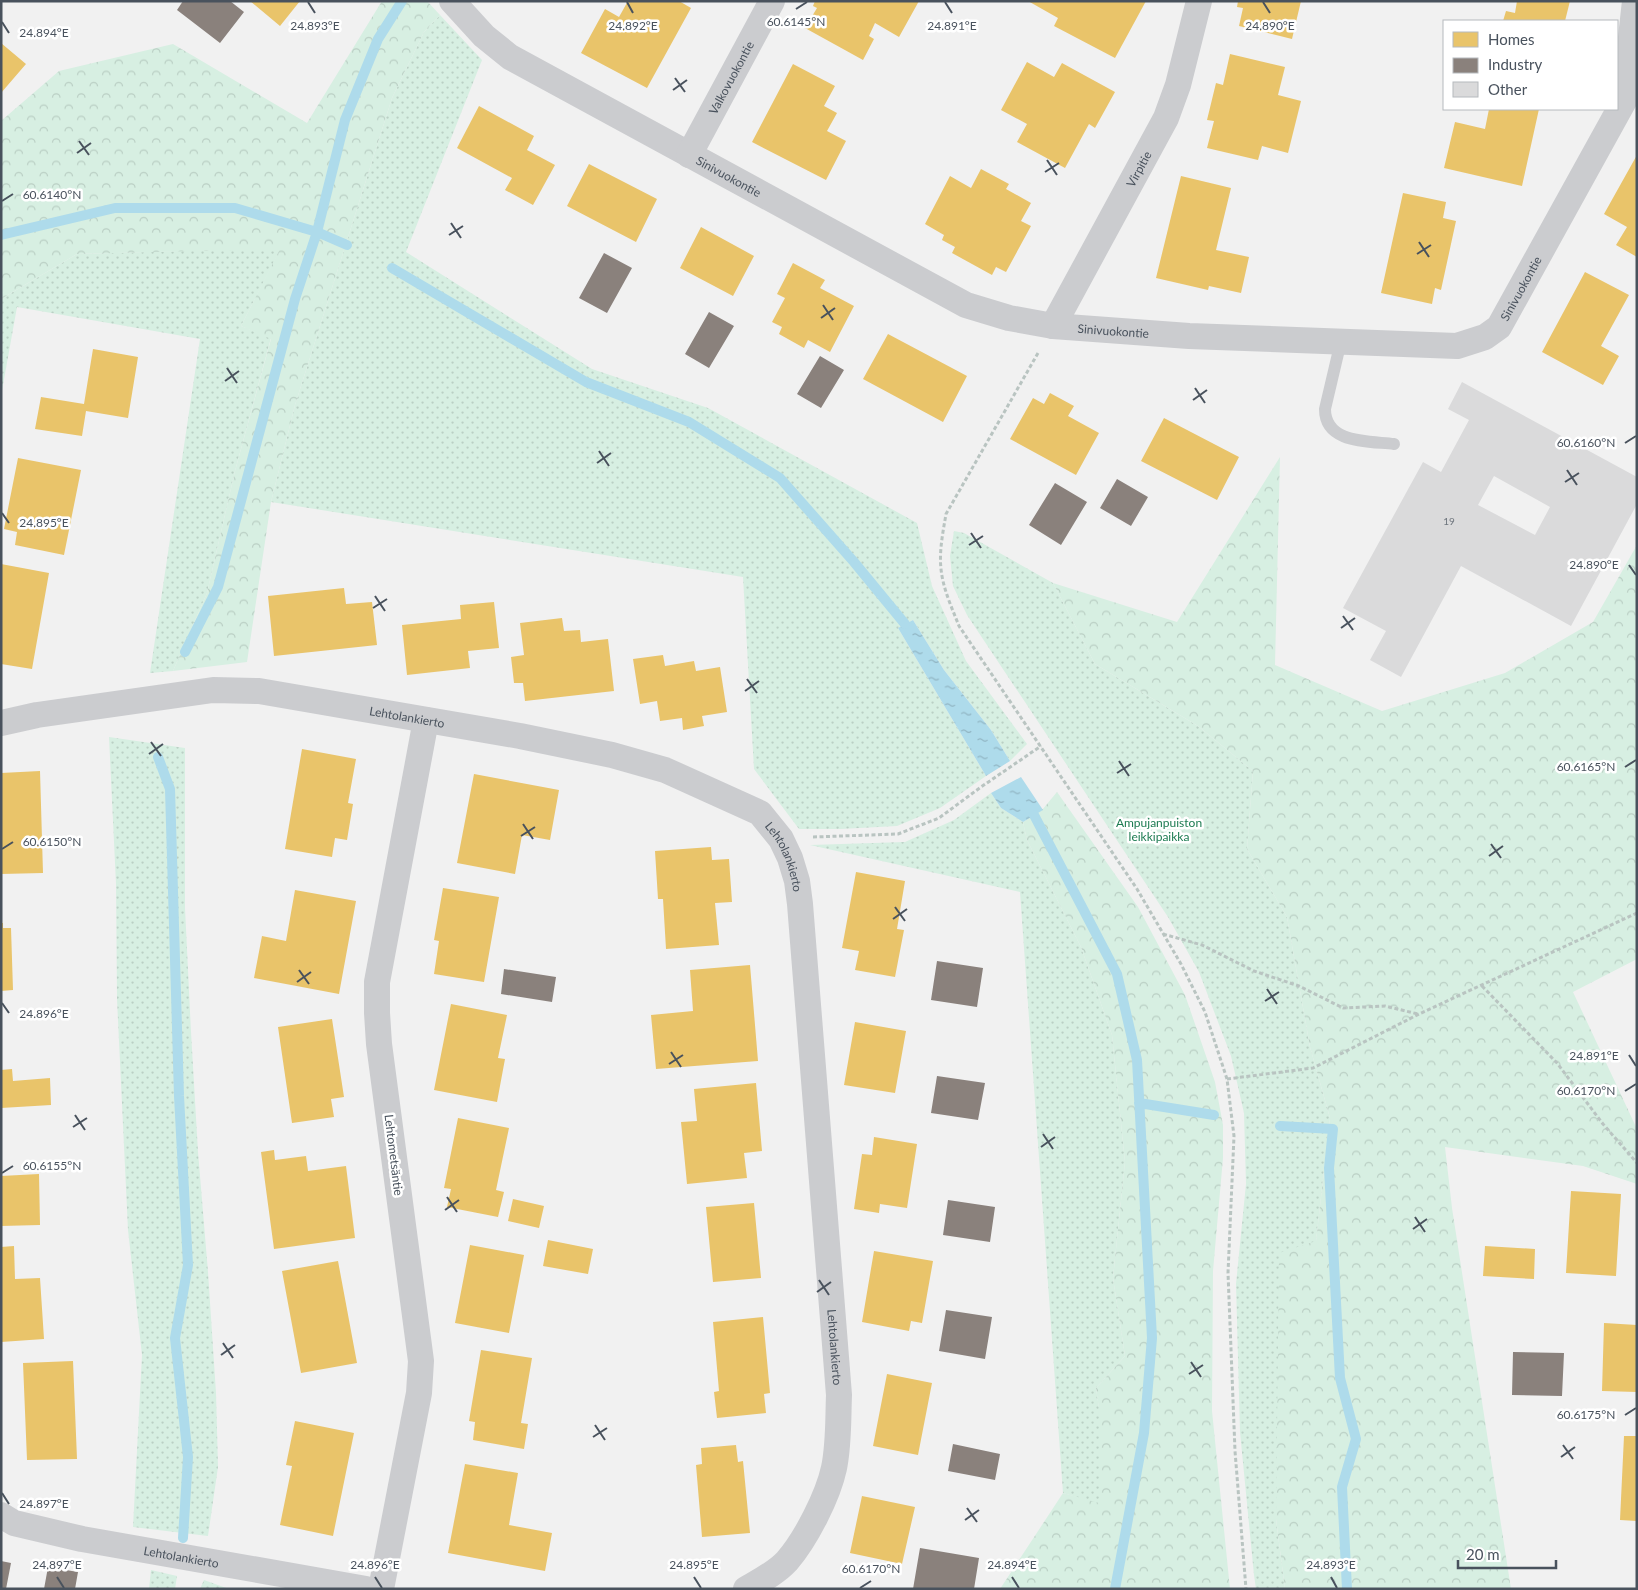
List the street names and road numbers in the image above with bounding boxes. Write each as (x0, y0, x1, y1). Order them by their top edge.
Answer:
street label: Valkovuokontie (705, 38, 757, 117)
street label: Virpitie (1123, 148, 1154, 189)
street label: Sinivuokontie (694, 152, 764, 200)
street label: Sinivuokontie (1497, 253, 1544, 323)
street label: Sinivuokontie (1077, 320, 1150, 341)
street label: Lehtolankierto (368, 703, 446, 730)
street label: Lehtolankierto (762, 819, 806, 893)
street label: Lehtometsäntie (382, 1114, 406, 1196)
street label: Lehtolankierto (825, 1309, 846, 1386)
street label: Lehtolankierto (143, 1543, 220, 1571)

